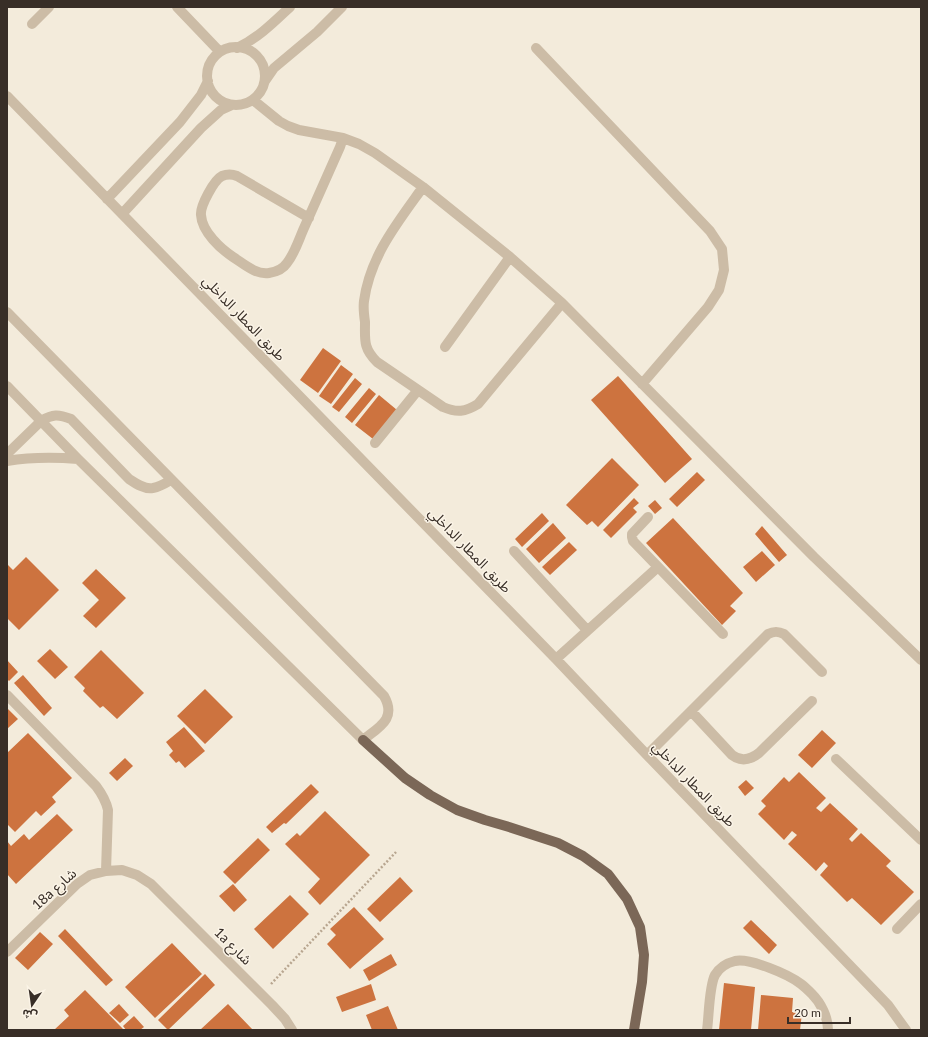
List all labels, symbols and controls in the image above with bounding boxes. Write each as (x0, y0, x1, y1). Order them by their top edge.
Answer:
street label: طريق المطار الداخلي (197, 271, 289, 366)
street label: طريق المطار الداخلي (423, 503, 515, 598)
street label: طريق المطار الداخلي (647, 737, 739, 832)
street label: 18a شارع (28, 864, 81, 915)
street label: 1a شارع (209, 923, 256, 970)
north arrow (12, 985, 52, 1025)
scale bar (788, 999, 850, 1025)
text: 20 m (794, 1005, 821, 1020)
text: ش (21, 1006, 39, 1023)

